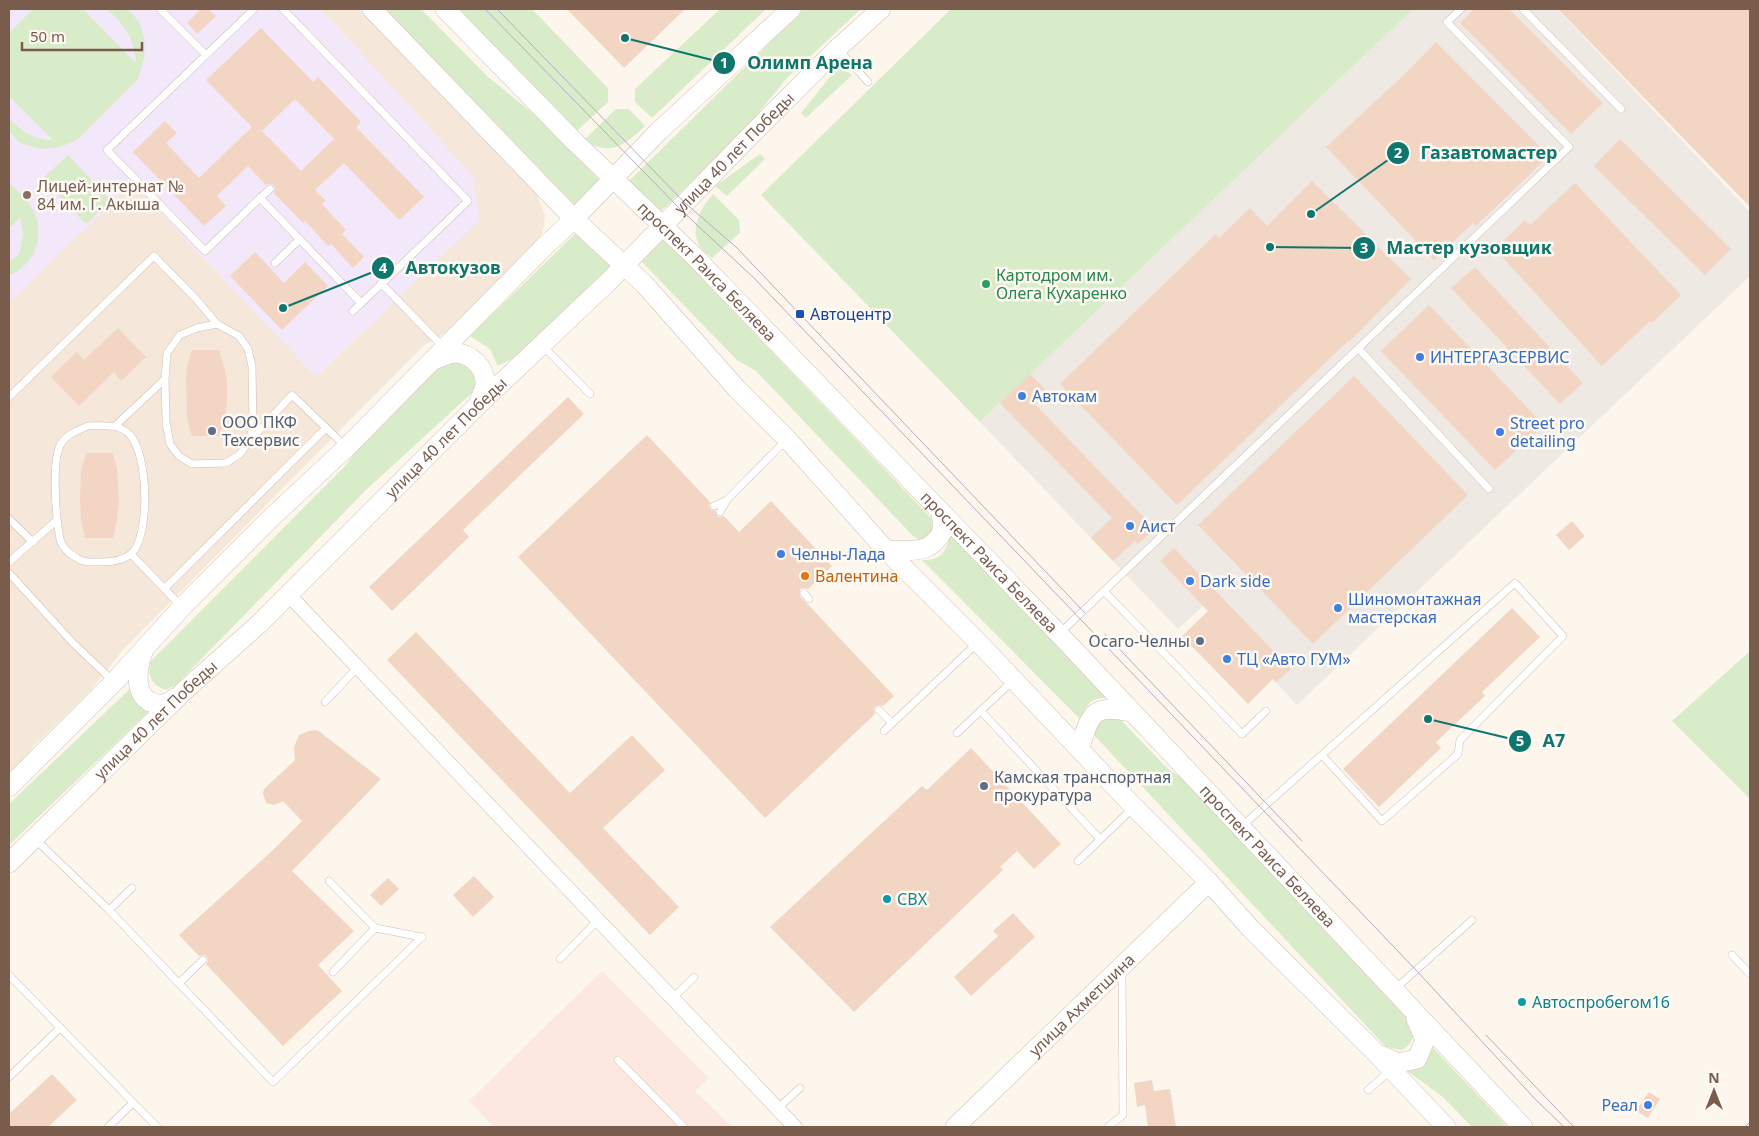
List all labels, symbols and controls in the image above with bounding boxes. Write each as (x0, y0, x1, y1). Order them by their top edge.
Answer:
scale bar (22, 20, 142, 52)
text: 50 m (30, 26, 65, 46)
callout: Олимп Арена (712, 47, 882, 80)
text: Олимп Арена (747, 50, 873, 74)
text: 1 (720, 52, 728, 72)
street label: улица 40 лет Победы (669, 87, 799, 219)
callout: Газавтомастер (1386, 136, 1567, 169)
text: Газавтомастер (1421, 140, 1557, 164)
text: 2 (1394, 142, 1403, 162)
place label: Лицей-интернат № 84 им. Г. Акыша (37, 175, 184, 215)
marker: Лицей-интернат № 84 им. Г. Акыша (21, 189, 33, 201)
street label: проспект Раиса Беляева (633, 197, 781, 346)
callout: Мастер кузовщик (1352, 231, 1562, 264)
text: Мастер кузовщик (1386, 235, 1552, 259)
text: 3 (1360, 237, 1368, 257)
callout: Автокузов (370, 251, 511, 284)
text: Автокузов (405, 255, 501, 279)
text: 4 (379, 257, 388, 277)
place label: Картодром им. Олега Кухаренко (996, 264, 1127, 304)
marker: Картодром им. Олега Кухаренко (980, 278, 992, 290)
place label: Автоцентр (810, 303, 891, 325)
marker: Автоцентр (794, 308, 806, 320)
place label: ИНТЕРГАЗСЕРВИС (1430, 346, 1569, 368)
marker: ИНТЕРГАЗСЕРВИС (1414, 351, 1426, 363)
street label: улица 40 лет Победы (380, 372, 512, 503)
place label: Автокам (1032, 385, 1097, 407)
marker: Автокам (1016, 390, 1028, 402)
place label: ООО ПКФ Техсервис (222, 411, 300, 451)
place label: Street pro detailing (1510, 412, 1585, 452)
marker: ООО ПКФ Техсервис (206, 425, 218, 437)
marker: Street pro detailing (1494, 426, 1506, 438)
street label: проспект Раиса Беляева (916, 486, 1063, 637)
place label: Аист (1140, 515, 1176, 537)
marker: Аист (1124, 520, 1136, 532)
place label: Челны-Лада (791, 543, 886, 565)
marker: Челны-Лада (775, 548, 787, 560)
place label: Валентина (815, 565, 898, 587)
marker: Валентина (799, 570, 811, 582)
place label: Dark side (1200, 570, 1271, 592)
marker: Dark side (1184, 575, 1196, 587)
place label: Шиномонтажная мастерская (1348, 588, 1482, 628)
marker: Шиномонтажная мастерская (1332, 602, 1344, 614)
place label: Осаго-Челны (1089, 630, 1190, 652)
marker: Осаго-Челны (1194, 635, 1206, 647)
place label: ТЦ «Авто ГУМ» (1237, 648, 1351, 670)
marker: ТЦ «Авто ГУМ» (1221, 653, 1233, 665)
street label: улица 40 лет Победы (89, 655, 222, 784)
callout: А7 (1508, 724, 1575, 757)
text: А7 (1543, 728, 1565, 752)
text: 5 (1516, 730, 1524, 750)
place label: Камская транспортная прокуратура (994, 766, 1171, 806)
marker: Камская транспортная прокуратура (978, 780, 990, 792)
street label: проспект Раиса Беляева (1195, 780, 1341, 932)
place label: СВХ (897, 888, 928, 910)
marker: СВХ (881, 893, 893, 905)
street label: улица Ахметшина (1024, 949, 1139, 1061)
place label: Автоспробегом16 (1532, 991, 1670, 1013)
marker: Автоспробегом16 (1516, 996, 1528, 1008)
north arrow (1689, 1066, 1739, 1116)
text: N (1708, 1068, 1720, 1087)
place label: Реал (1601, 1094, 1638, 1116)
marker: Реал (1642, 1099, 1654, 1111)

